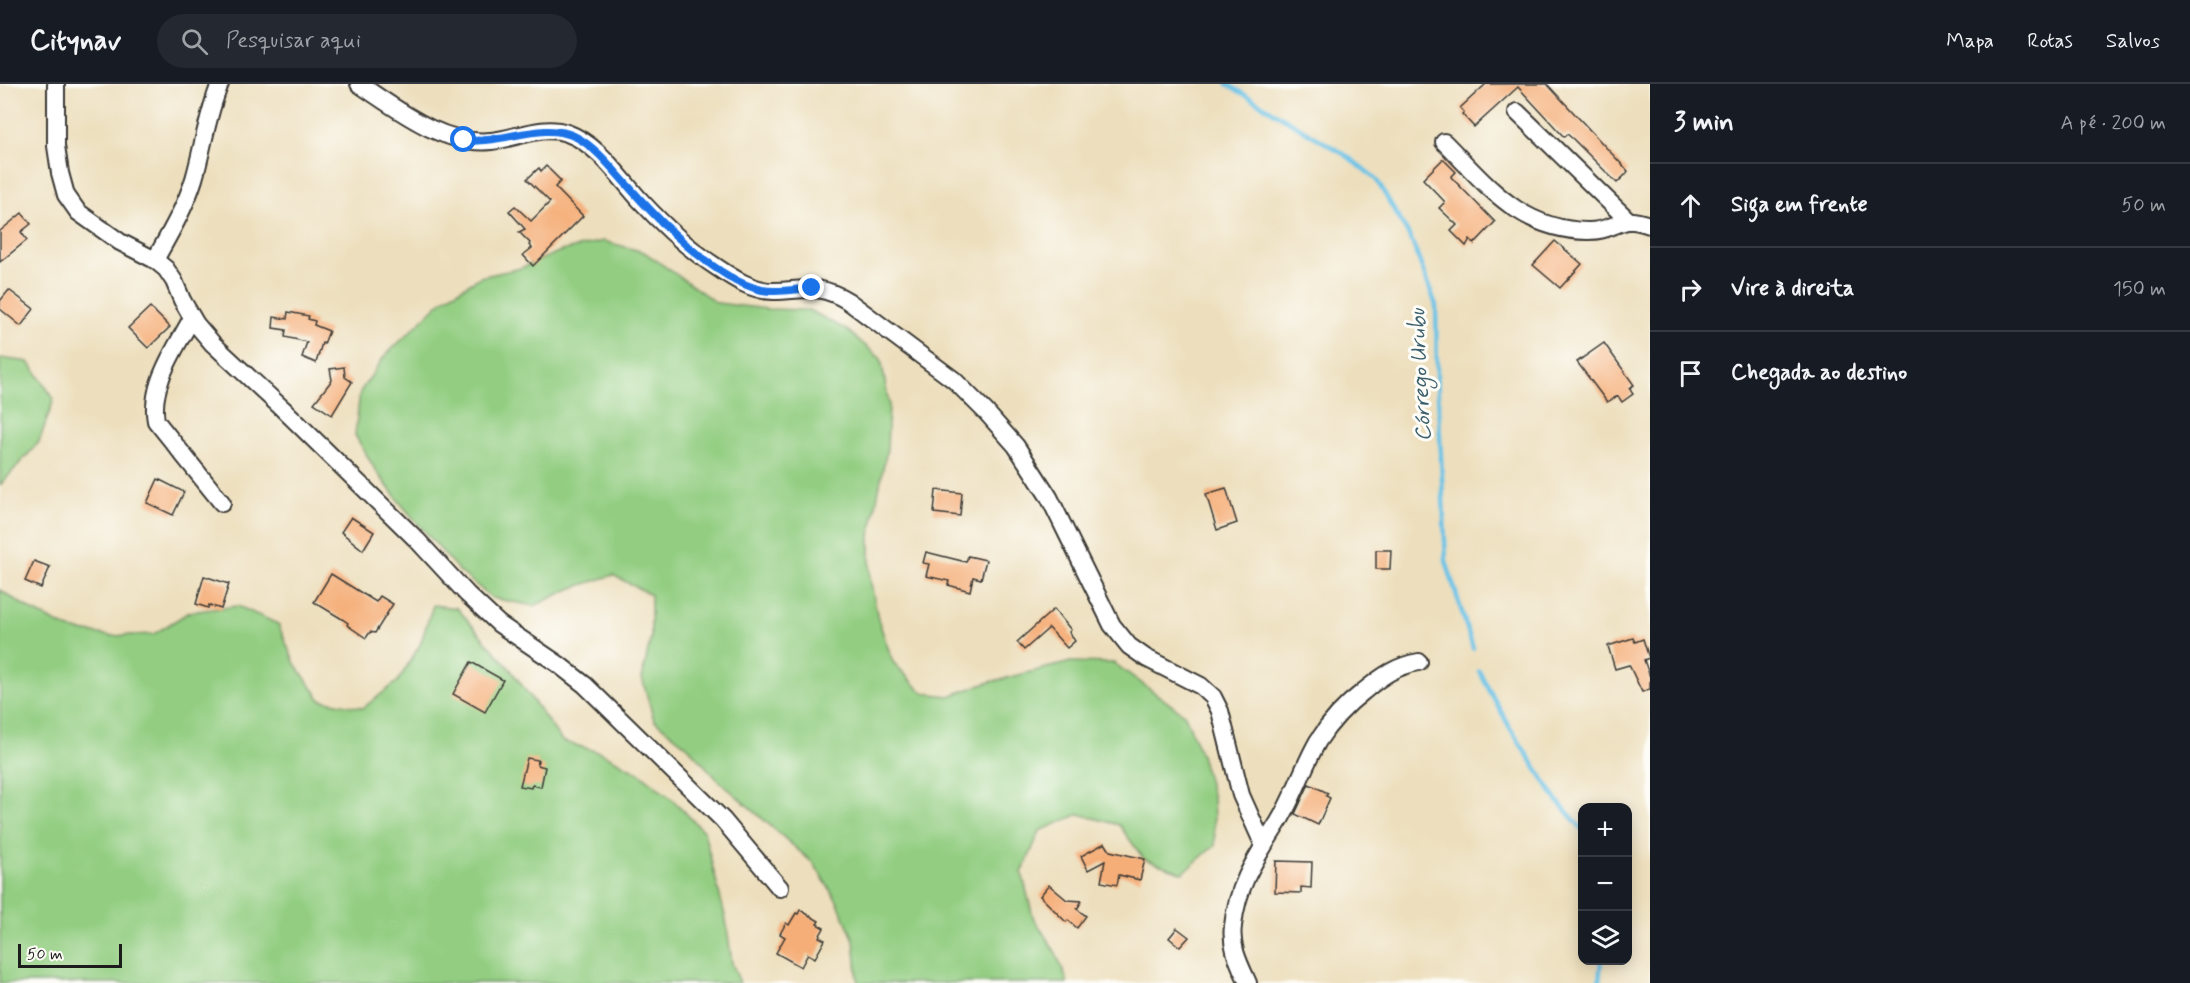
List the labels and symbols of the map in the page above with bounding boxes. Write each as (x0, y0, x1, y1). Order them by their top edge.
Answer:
route start (450, 126, 476, 152)
route end (798, 274, 824, 300)
water label: Córrego Urubu (1403, 307, 1440, 442)
scale bar (18, 941, 122, 968)

